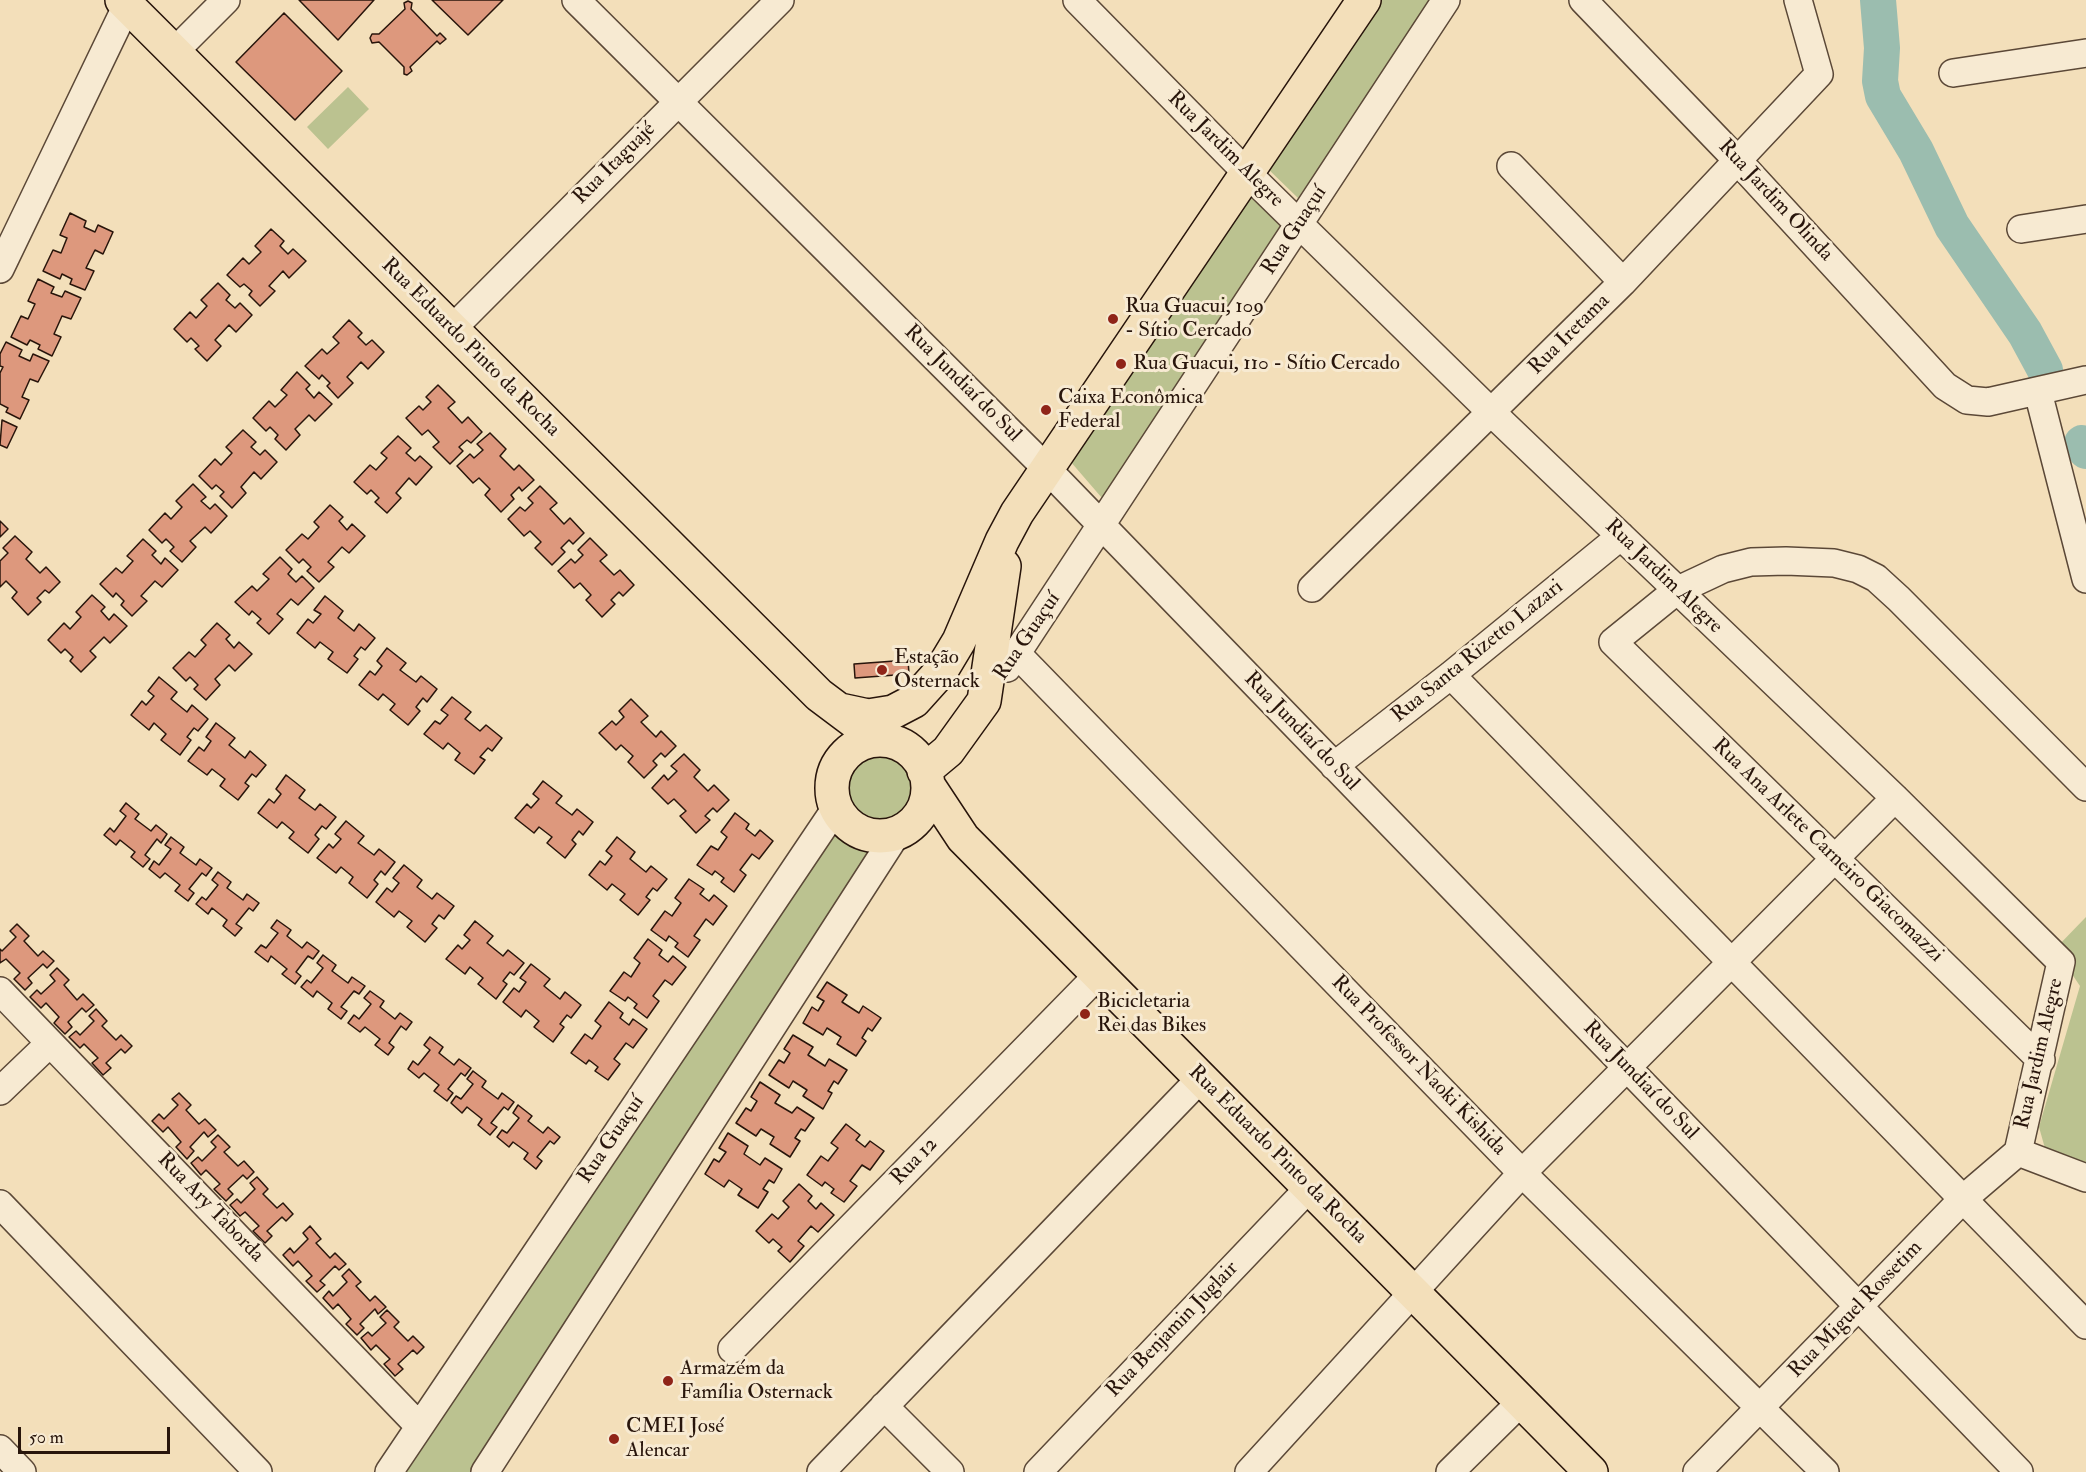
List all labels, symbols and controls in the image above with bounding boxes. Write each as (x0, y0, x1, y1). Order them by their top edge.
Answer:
street label: Rua Jardim Alegre (1162, 87, 1288, 213)
street label: Rua Itaguajé (569, 118, 661, 210)
street label: Rua Jardim Olinda (1712, 135, 1838, 267)
street label: Rua Guaçuí (1257, 182, 1333, 280)
street label: Rua Eduardo Pinto da Rocha (375, 253, 565, 443)
street label: Rua Iretama (1524, 289, 1616, 381)
place label: Rua Guacui, 109 - Sítio Cercado (1125, 294, 1264, 344)
marker: Rua Guacui, 109 - Sítio Cercado (1106, 312, 1120, 326)
street label: Rua Jundiaí do Sul (898, 320, 1026, 448)
place label: Rua Guacui, 110 - Sítio Cercado (1133, 351, 1400, 377)
marker: Rua Guacui, 110 - Sítio Cercado (1114, 357, 1128, 371)
place label: Caixa Econômica Federal (1058, 385, 1203, 435)
marker: Caixa Econômica Federal (1039, 403, 1053, 417)
street label: Rua Jardim Alegre (1599, 514, 1727, 640)
street label: Rua Santa Rizetto Lazari (1387, 575, 1569, 729)
street label: Rua Guaçuí (989, 588, 1067, 686)
place label: Estação Osternack (894, 645, 980, 695)
marker: Estação Osternack (875, 663, 889, 677)
street label: Rua Jundiaí do Sul (1238, 667, 1364, 797)
street label: Rua Ana Arlete Carneiro Giacomazzi (1706, 734, 1948, 968)
street label: Rua Professor Naoki Kishida (1325, 971, 1511, 1161)
street label: Rua Jardim Alegre (2010, 976, 2070, 1132)
place label: Bicicletaria Rei das Bikes (1097, 989, 1206, 1039)
marker: Bicicletaria Rei das Bikes (1078, 1007, 1092, 1021)
street label: Rua Jundiaí do Sul (1577, 1016, 1703, 1146)
street label: Rua Eduardo Pinto da Rocha (1182, 1060, 1372, 1250)
street label: Rua Guaçuí (573, 1091, 651, 1189)
street label: Rua 12 (886, 1133, 944, 1191)
street label: Rua Ary Taborda (151, 1148, 269, 1268)
street label: Rua Miguel Rossetim (1784, 1236, 1928, 1384)
street label: Rua Benjamin Juglair (1102, 1257, 1244, 1403)
place label: Armazém da Família Osternack (680, 1356, 833, 1406)
marker: Armazém da Família Osternack (661, 1374, 675, 1388)
place label: CMEI José Alencar (626, 1414, 724, 1464)
scale bar (21, 1415, 172, 1453)
text: 50 m (29, 1426, 64, 1449)
marker: CMEI José Alencar (607, 1432, 621, 1446)

